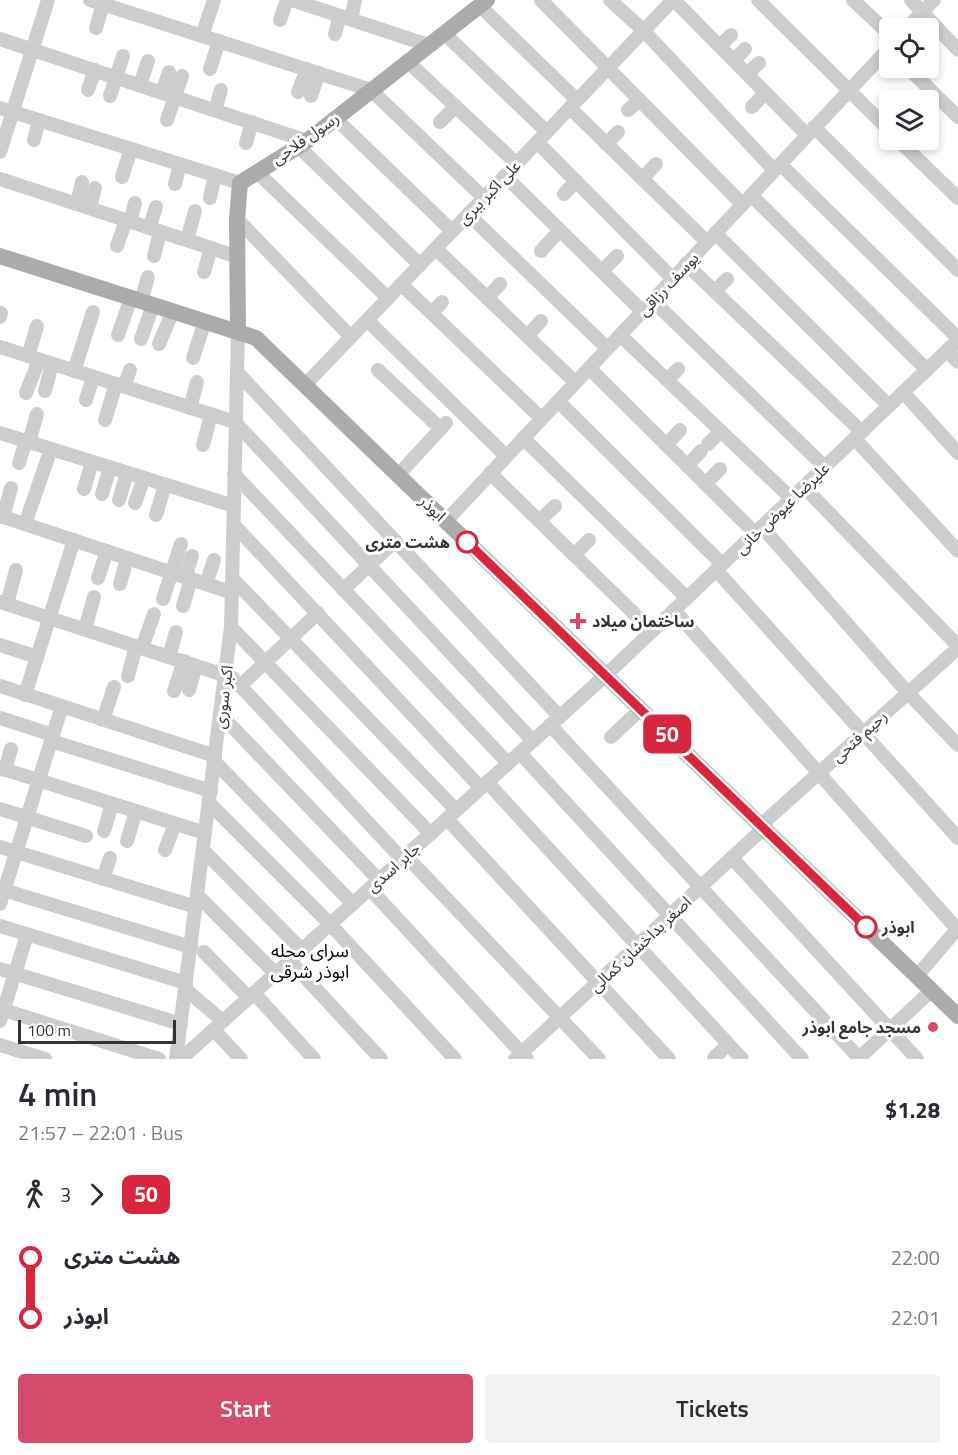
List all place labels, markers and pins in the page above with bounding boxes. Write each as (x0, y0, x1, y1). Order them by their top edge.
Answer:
place label: هشت متری (365, 530, 450, 554)
marker: هشت متری (456, 531, 478, 553)
place label: ساختمان میلاد (592, 609, 694, 633)
marker: ساختمان میلاد (569, 612, 587, 630)
place label: ابوذر (881, 915, 915, 939)
marker: ابوذر (855, 916, 877, 938)
place label: مسجد جامع ابوذر (802, 1015, 921, 1040)
marker: مسجد جامع ابوذر (926, 1020, 940, 1034)

